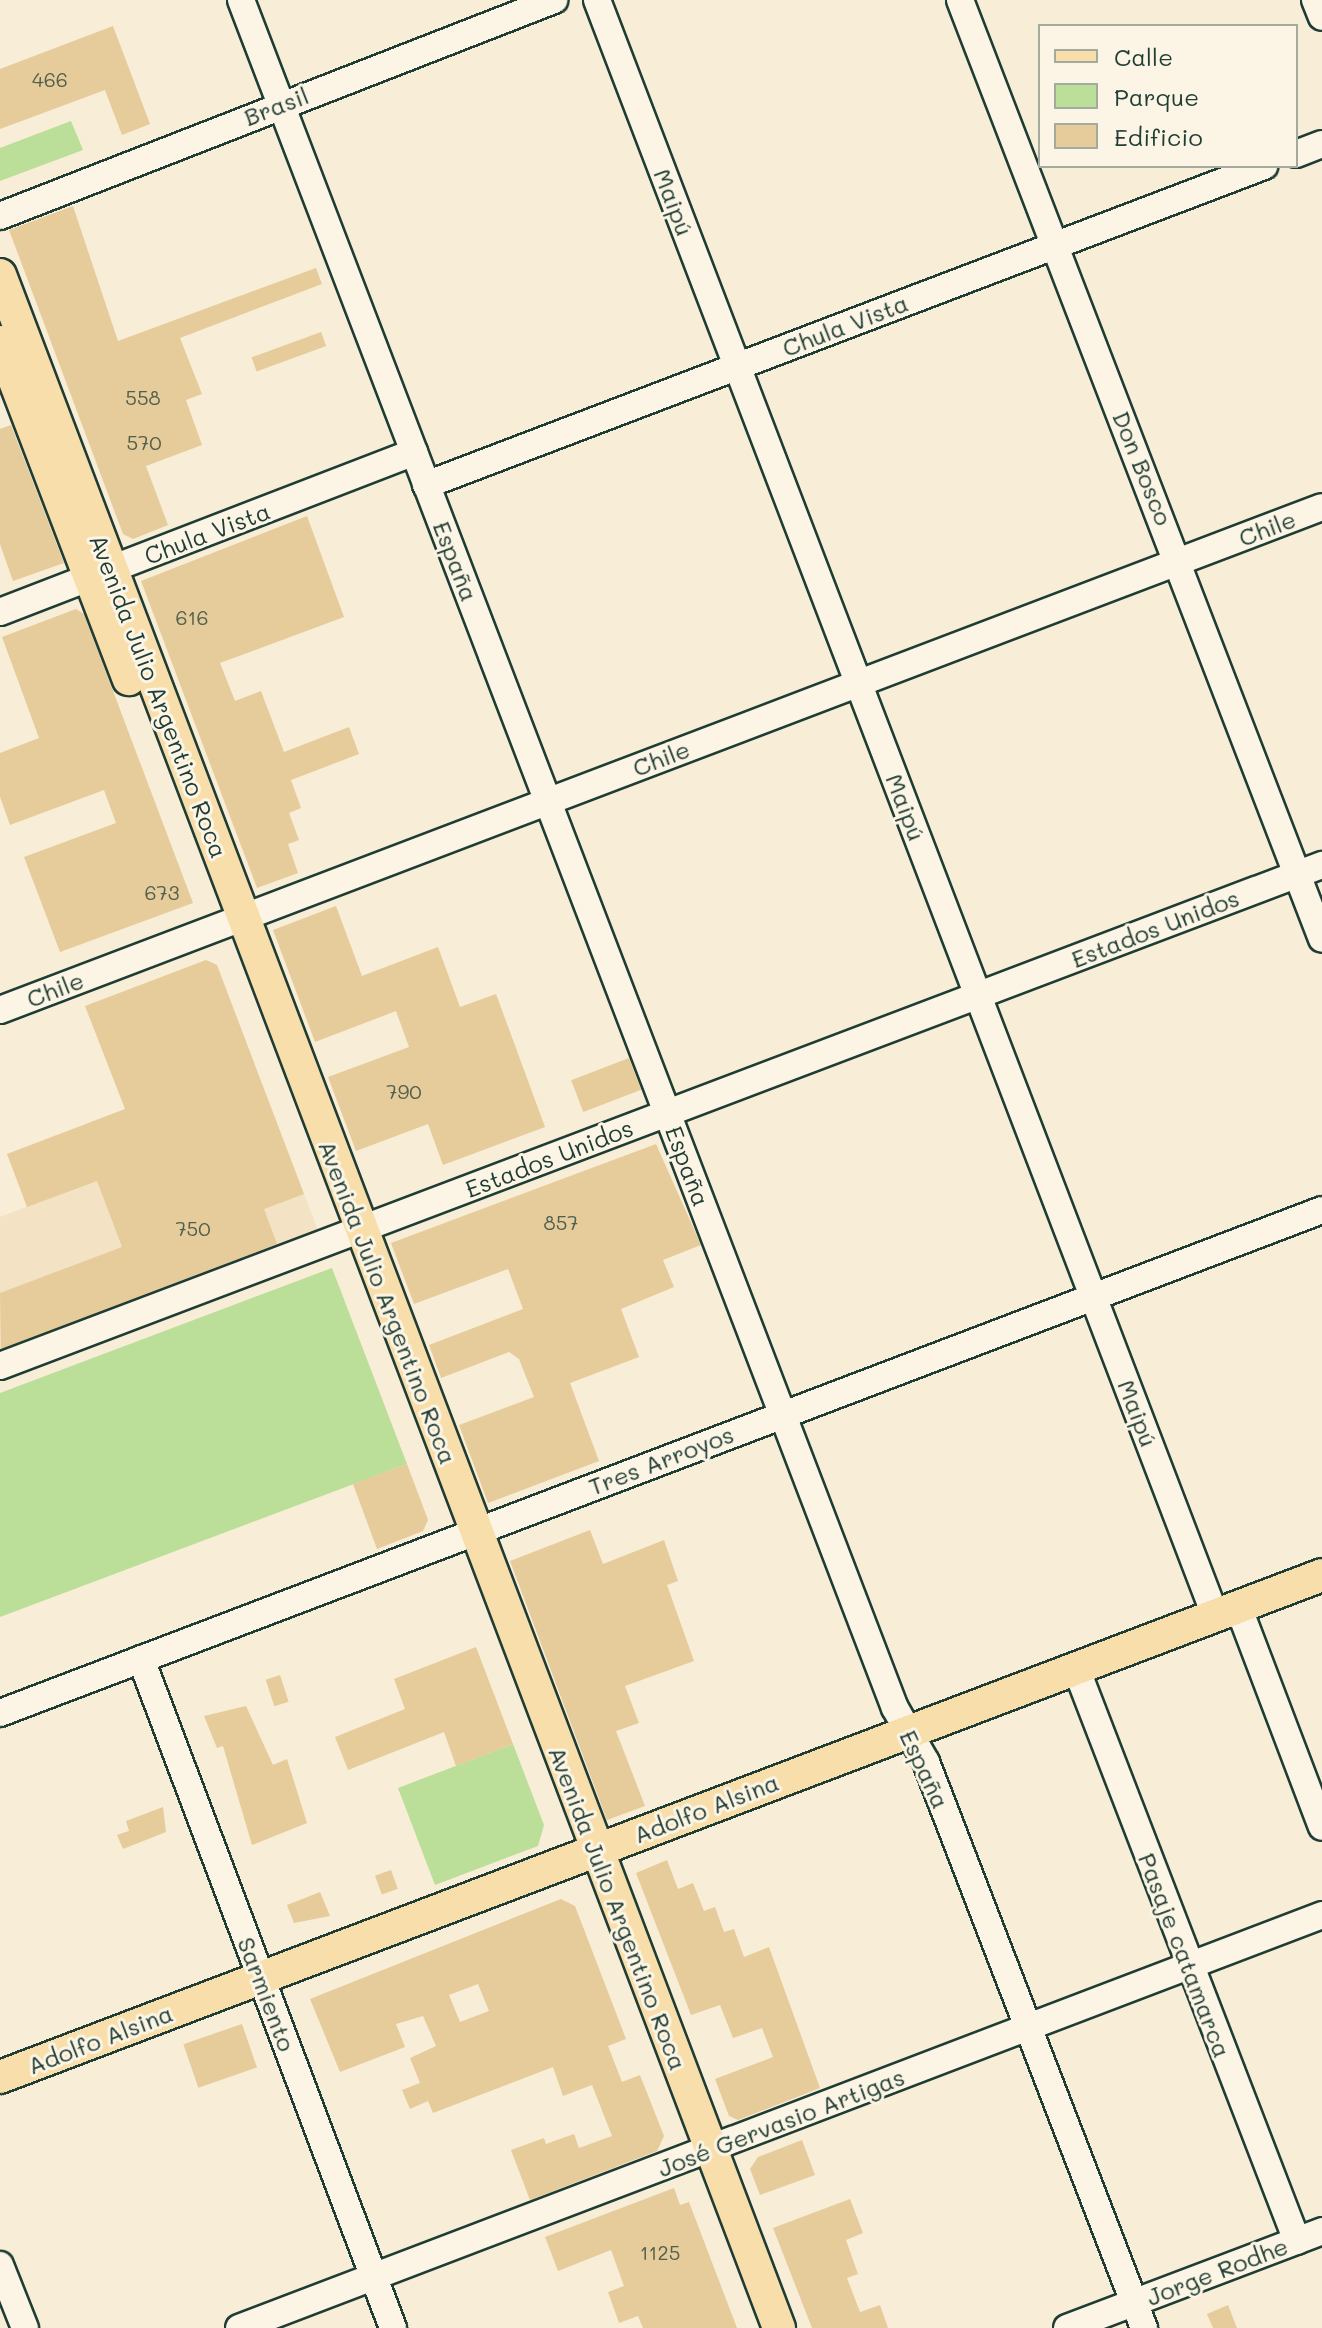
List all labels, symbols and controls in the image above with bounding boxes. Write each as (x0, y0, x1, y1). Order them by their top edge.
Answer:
legend (1038, 24, 1298, 168)
text: Calle (1114, 41, 1173, 72)
house number: 466 (32, 67, 68, 91)
street label: Brasil (240, 81, 312, 131)
text: Parque (1114, 81, 1199, 112)
text: Edificio (1114, 121, 1203, 152)
street label: Maipú (648, 164, 700, 240)
street label: Chula Vista (778, 288, 912, 362)
house number: 558 (125, 385, 161, 409)
street label: Don Bosco (1107, 407, 1179, 529)
house number: 570 (126, 430, 162, 454)
street label: Chula Vista (140, 496, 274, 570)
street label: Chile (1234, 504, 1300, 552)
street label: España (428, 517, 484, 605)
street label: Avenida Julio Argentino Roca (84, 530, 234, 862)
house number: 616 (175, 605, 209, 629)
street label: Chile (628, 734, 694, 782)
street label: Maipú (880, 769, 932, 845)
house number: 673 (145, 880, 179, 904)
street label: Estados Unidos (1067, 883, 1243, 973)
street label: Chile (22, 965, 88, 1013)
house number: 790 (386, 1079, 422, 1103)
street label: Estados Unidos (461, 1113, 637, 1203)
street label: España (660, 1122, 716, 1210)
street label: Avenida Julio Argentino Roca (313, 1136, 463, 1468)
house number: 857 (544, 1210, 578, 1234)
house number: 750 (175, 1216, 211, 1240)
street label: Maipú (1112, 1375, 1164, 1451)
street label: Tres Arroyos (584, 1419, 738, 1501)
street label: España (894, 1725, 956, 1813)
street label: Avenida Julio Argentino Roca (543, 1742, 693, 2074)
street label: Adolfo Alsina (629, 1767, 783, 1849)
street label: Pasaje catamarca (1133, 1849, 1237, 2061)
street label: Sarmiento (232, 1933, 302, 2055)
street label: Adolfo Alsina (23, 1998, 177, 2080)
street label: José Gervasio Artigas (654, 2062, 908, 2182)
street label: Jorge Rodhe (1142, 2231, 1292, 2311)
house number: 1125 (640, 2240, 680, 2264)

